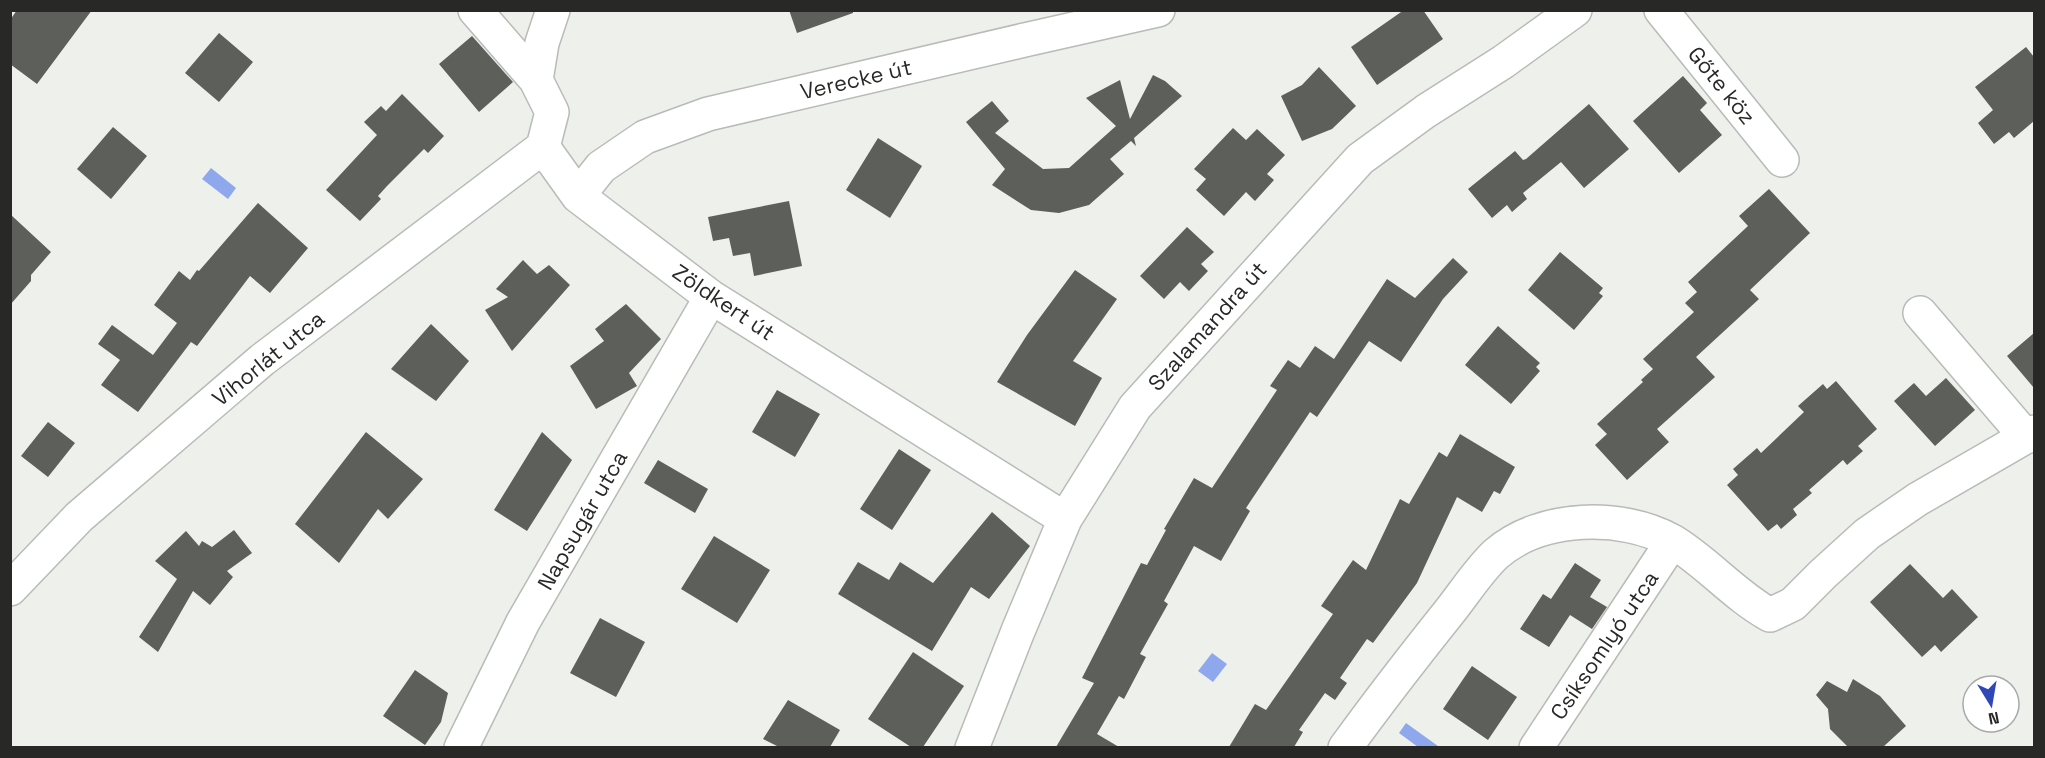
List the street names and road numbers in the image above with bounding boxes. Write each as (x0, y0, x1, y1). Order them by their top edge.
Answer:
street label: Gőte köz (1682, 40, 1762, 130)
street label: Verecke út (798, 53, 914, 105)
street label: Szalamandra út (1142, 255, 1272, 397)
street label: Zöldkert út (667, 258, 781, 346)
street label: Vihorlát utca (206, 304, 330, 412)
street label: Napsugár utca (531, 445, 633, 595)
street label: Csíksomlyó utca (1544, 565, 1664, 725)

